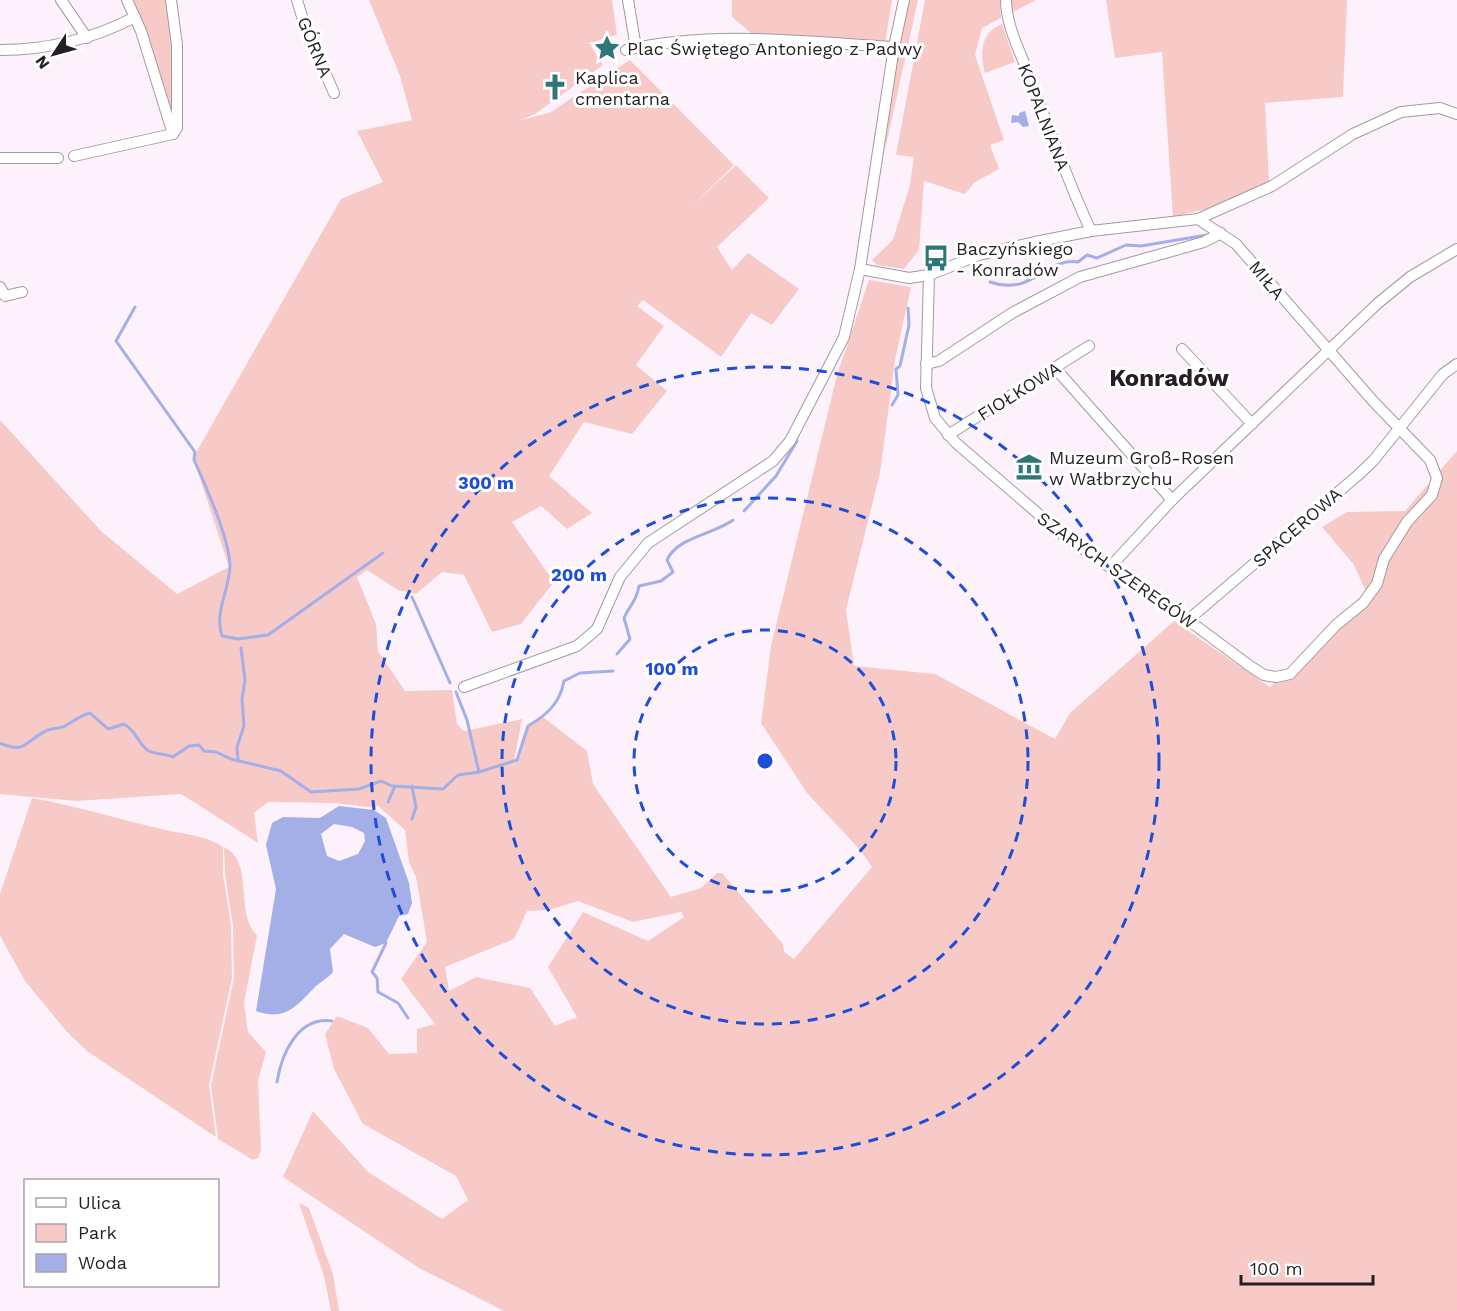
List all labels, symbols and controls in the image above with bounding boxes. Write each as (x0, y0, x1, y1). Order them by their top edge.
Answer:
street label: GÓRNA (293, 14, 337, 81)
north arrow (24, 24, 84, 84)
place icon: Plac Świętego Antoniego z Padwy (592, 33, 622, 63)
place label: Plac Świętego Antoniego z Padwy (627, 38, 922, 59)
text: N (31, 52, 53, 73)
street label: KOPALNIANA (1014, 60, 1074, 174)
place label: Kaplica cmentarna (575, 67, 670, 109)
church icon: Kaplica cmentarna (540, 72, 570, 102)
place label: Baczyńskiego - Konradów (956, 238, 1073, 280)
bus stop icon: Baczyńskiego - Konradów (921, 243, 951, 273)
street label: MIŁA (1245, 256, 1289, 304)
street label: FIOŁKOWA (974, 357, 1065, 425)
district label: Konradów (1109, 364, 1229, 392)
place label: Muzeum Groß-Rosen w Wałbrzychu (1049, 447, 1234, 489)
museum icon: Muzeum Groß-Rosen w Wałbrzychu (1014, 452, 1044, 482)
text: 300 m (458, 472, 514, 493)
street label: SPACEROWA (1248, 483, 1346, 571)
street label: SZARYCH SZEREGÓW (1033, 507, 1201, 633)
text: 200 m (551, 564, 607, 585)
text: 100 m (645, 658, 699, 679)
centre of rings (755, 751, 775, 771)
legend (24, 1179, 219, 1287)
text: Ulica (78, 1192, 121, 1213)
text: Park (78, 1222, 117, 1243)
scale bar (1241, 1248, 1373, 1286)
text: Woda (78, 1252, 127, 1273)
text: 100 m (1250, 1258, 1303, 1279)

